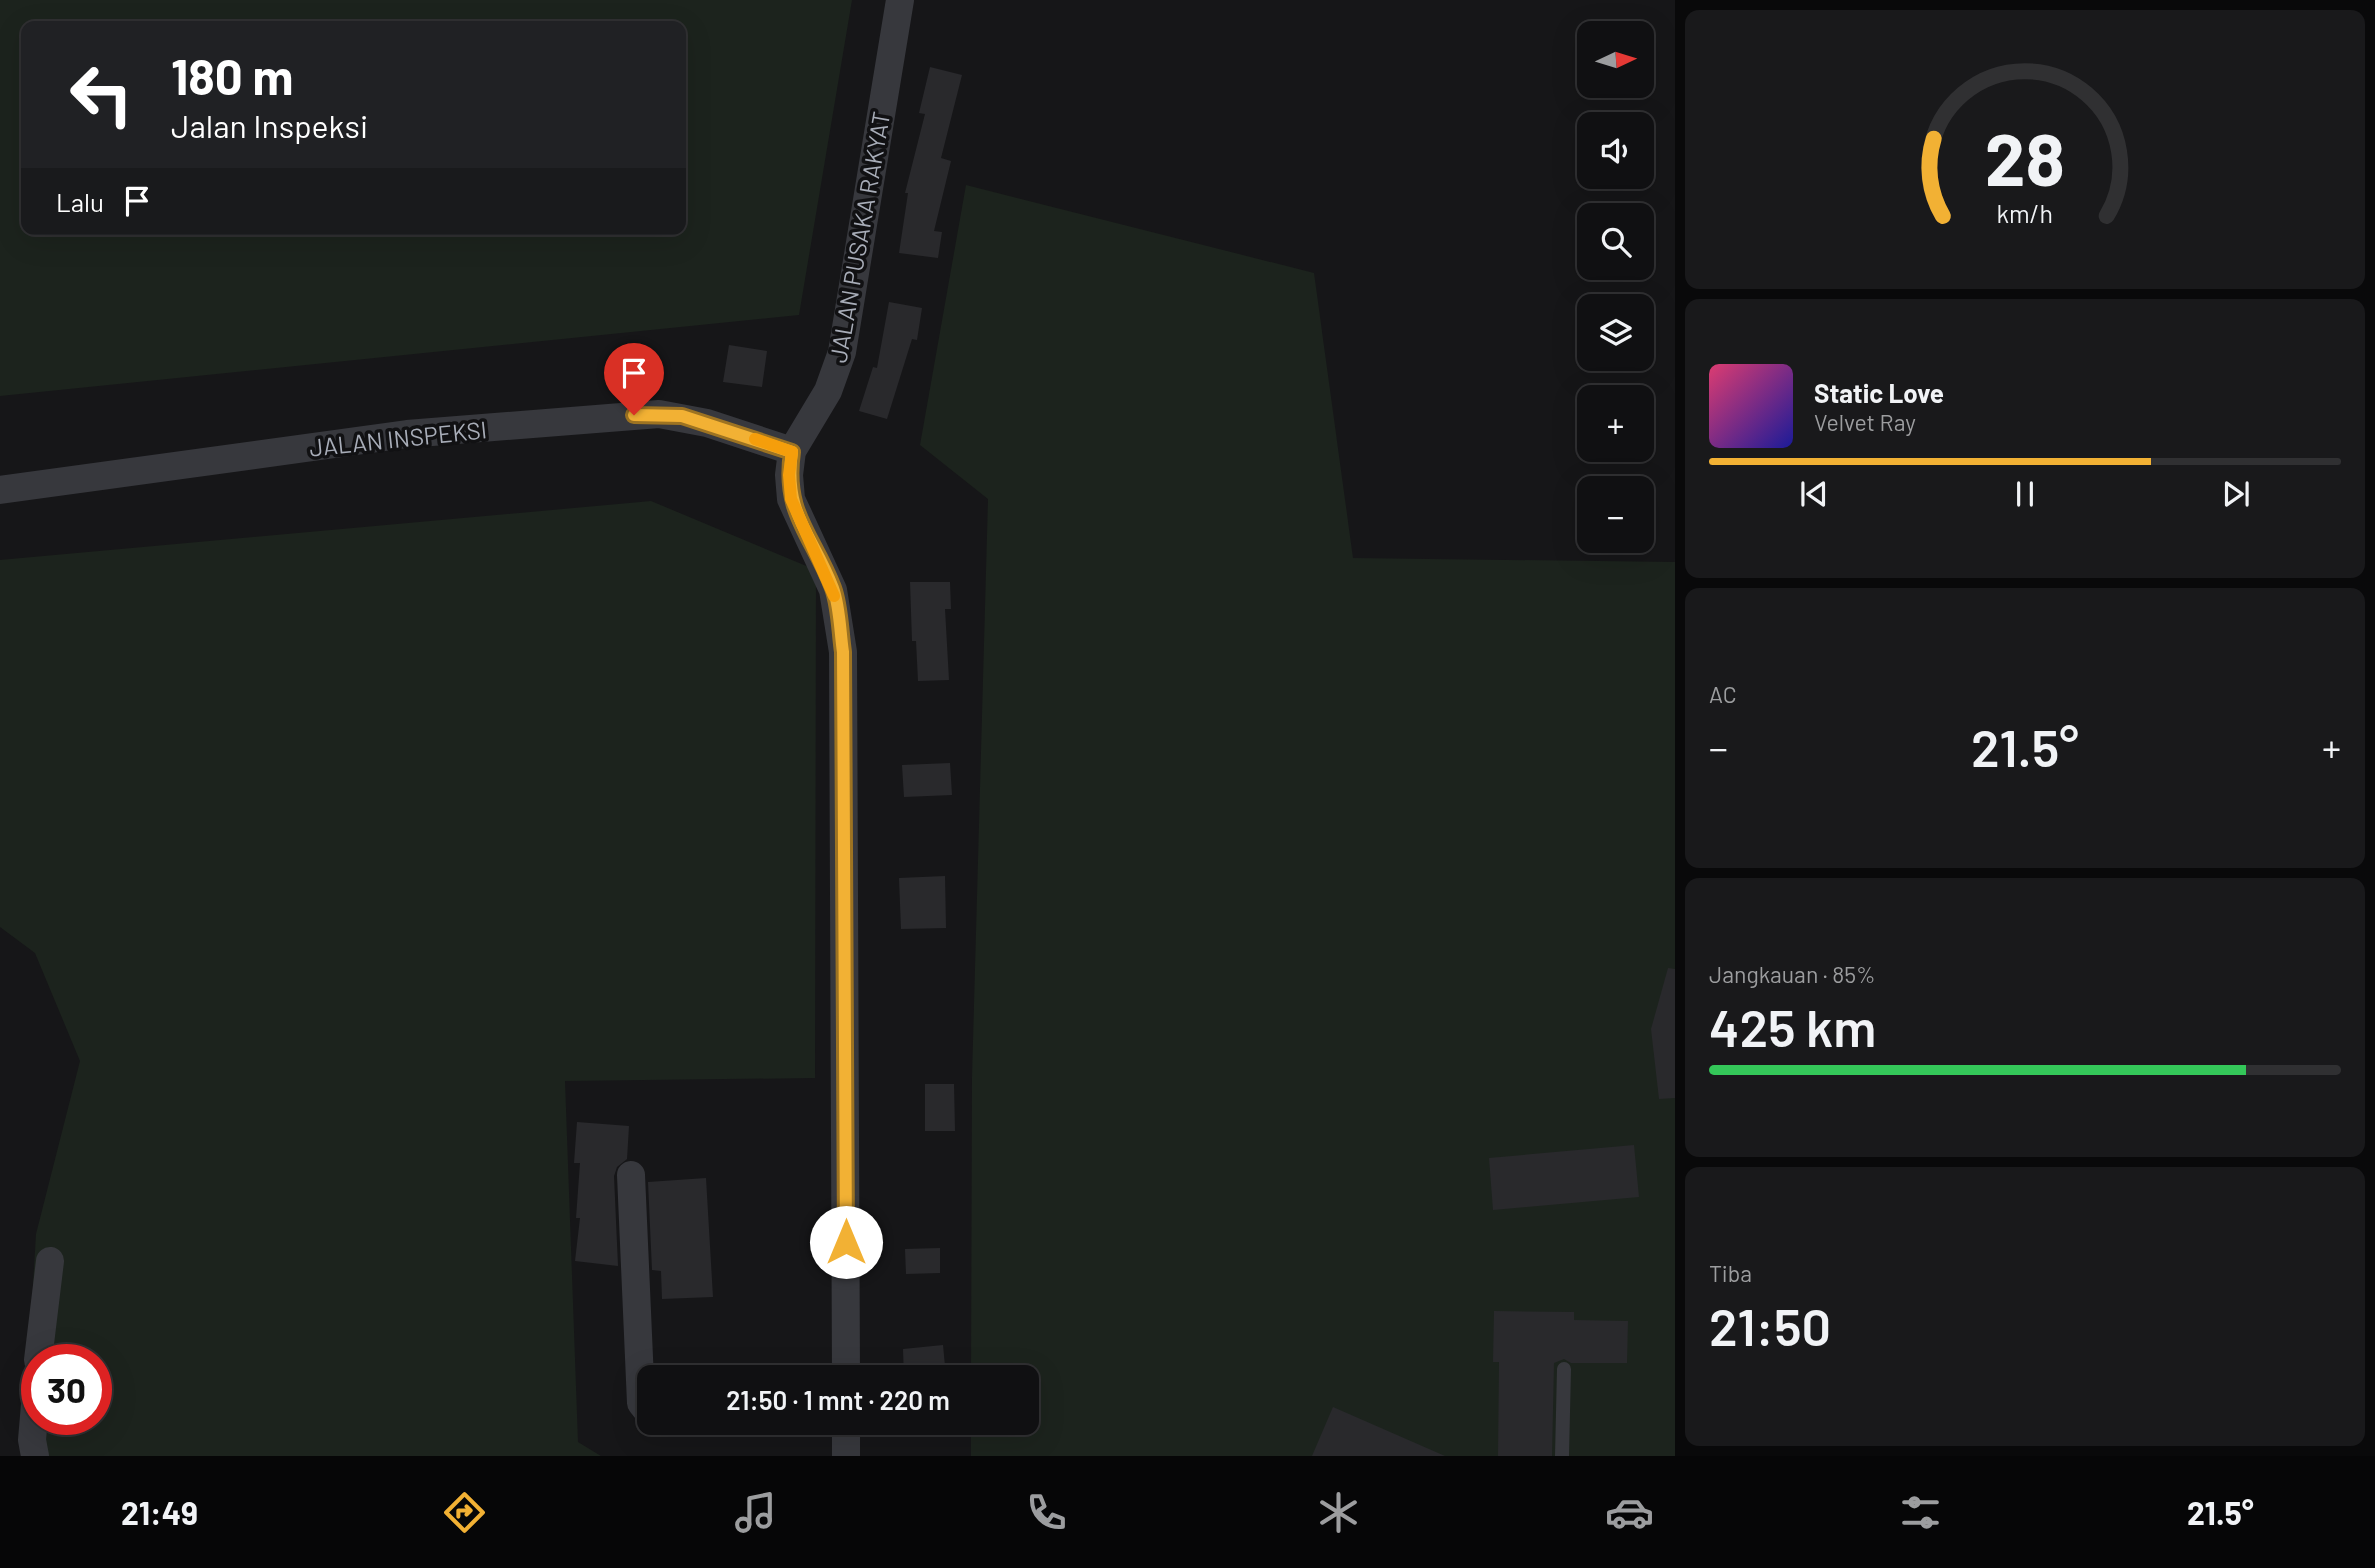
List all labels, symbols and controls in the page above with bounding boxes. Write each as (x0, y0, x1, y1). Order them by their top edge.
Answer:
north arrow (1577, 21, 1654, 98)
map controls (1577, 21, 1654, 553)
text: 180 m (171, 46, 294, 105)
icon: left (56, 49, 147, 140)
text: Jalan Inspeksi (171, 106, 368, 144)
street label: JALAN PUSAKA RAKYAT (823, 109, 895, 365)
button: sound (1577, 112, 1654, 189)
text: 28 (1985, 113, 2065, 201)
icon: arrive (118, 182, 156, 220)
text: Lalu (56, 186, 104, 217)
text: km/h (1997, 197, 2053, 227)
button: search (1577, 203, 1654, 280)
button: layers (1577, 294, 1654, 371)
pin (604, 343, 664, 415)
icon: arrive (615, 354, 653, 392)
text: Static Love (1814, 377, 1944, 408)
button: + (1577, 385, 1654, 462)
text: Velvet Ray (1814, 408, 1916, 436)
street label: JALAN INSPEKSI (308, 414, 488, 462)
icon: previous (1795, 475, 1833, 513)
icon: pause (2006, 475, 2044, 513)
icon: next (2217, 475, 2255, 513)
button: − (1577, 476, 1654, 553)
text: AC (1709, 680, 1737, 708)
text: 21.5° (1971, 715, 2079, 777)
text: − (1709, 724, 1728, 770)
text: + (2322, 724, 2341, 770)
text: Jangkauan · 85% (1709, 960, 1876, 988)
text: 425 km (1709, 995, 1876, 1057)
position arrow (809, 1205, 883, 1279)
text: Tiba (1709, 1259, 1752, 1287)
text: 21:50 (1709, 1294, 1831, 1356)
speed limit sign: 30 (21, 1344, 112, 1435)
text: 21:50 · 1 mnt · 220 m (726, 1384, 950, 1415)
icon: directions (440, 1488, 489, 1537)
icon: music (731, 1488, 780, 1537)
icon: phone (1022, 1488, 1071, 1537)
icon: climate (1314, 1488, 1363, 1537)
icon: car (1605, 1488, 1654, 1537)
icon: filters (1896, 1488, 1945, 1537)
text: 21:49 (121, 1493, 198, 1531)
text: 21.5° (2187, 1493, 2254, 1531)

